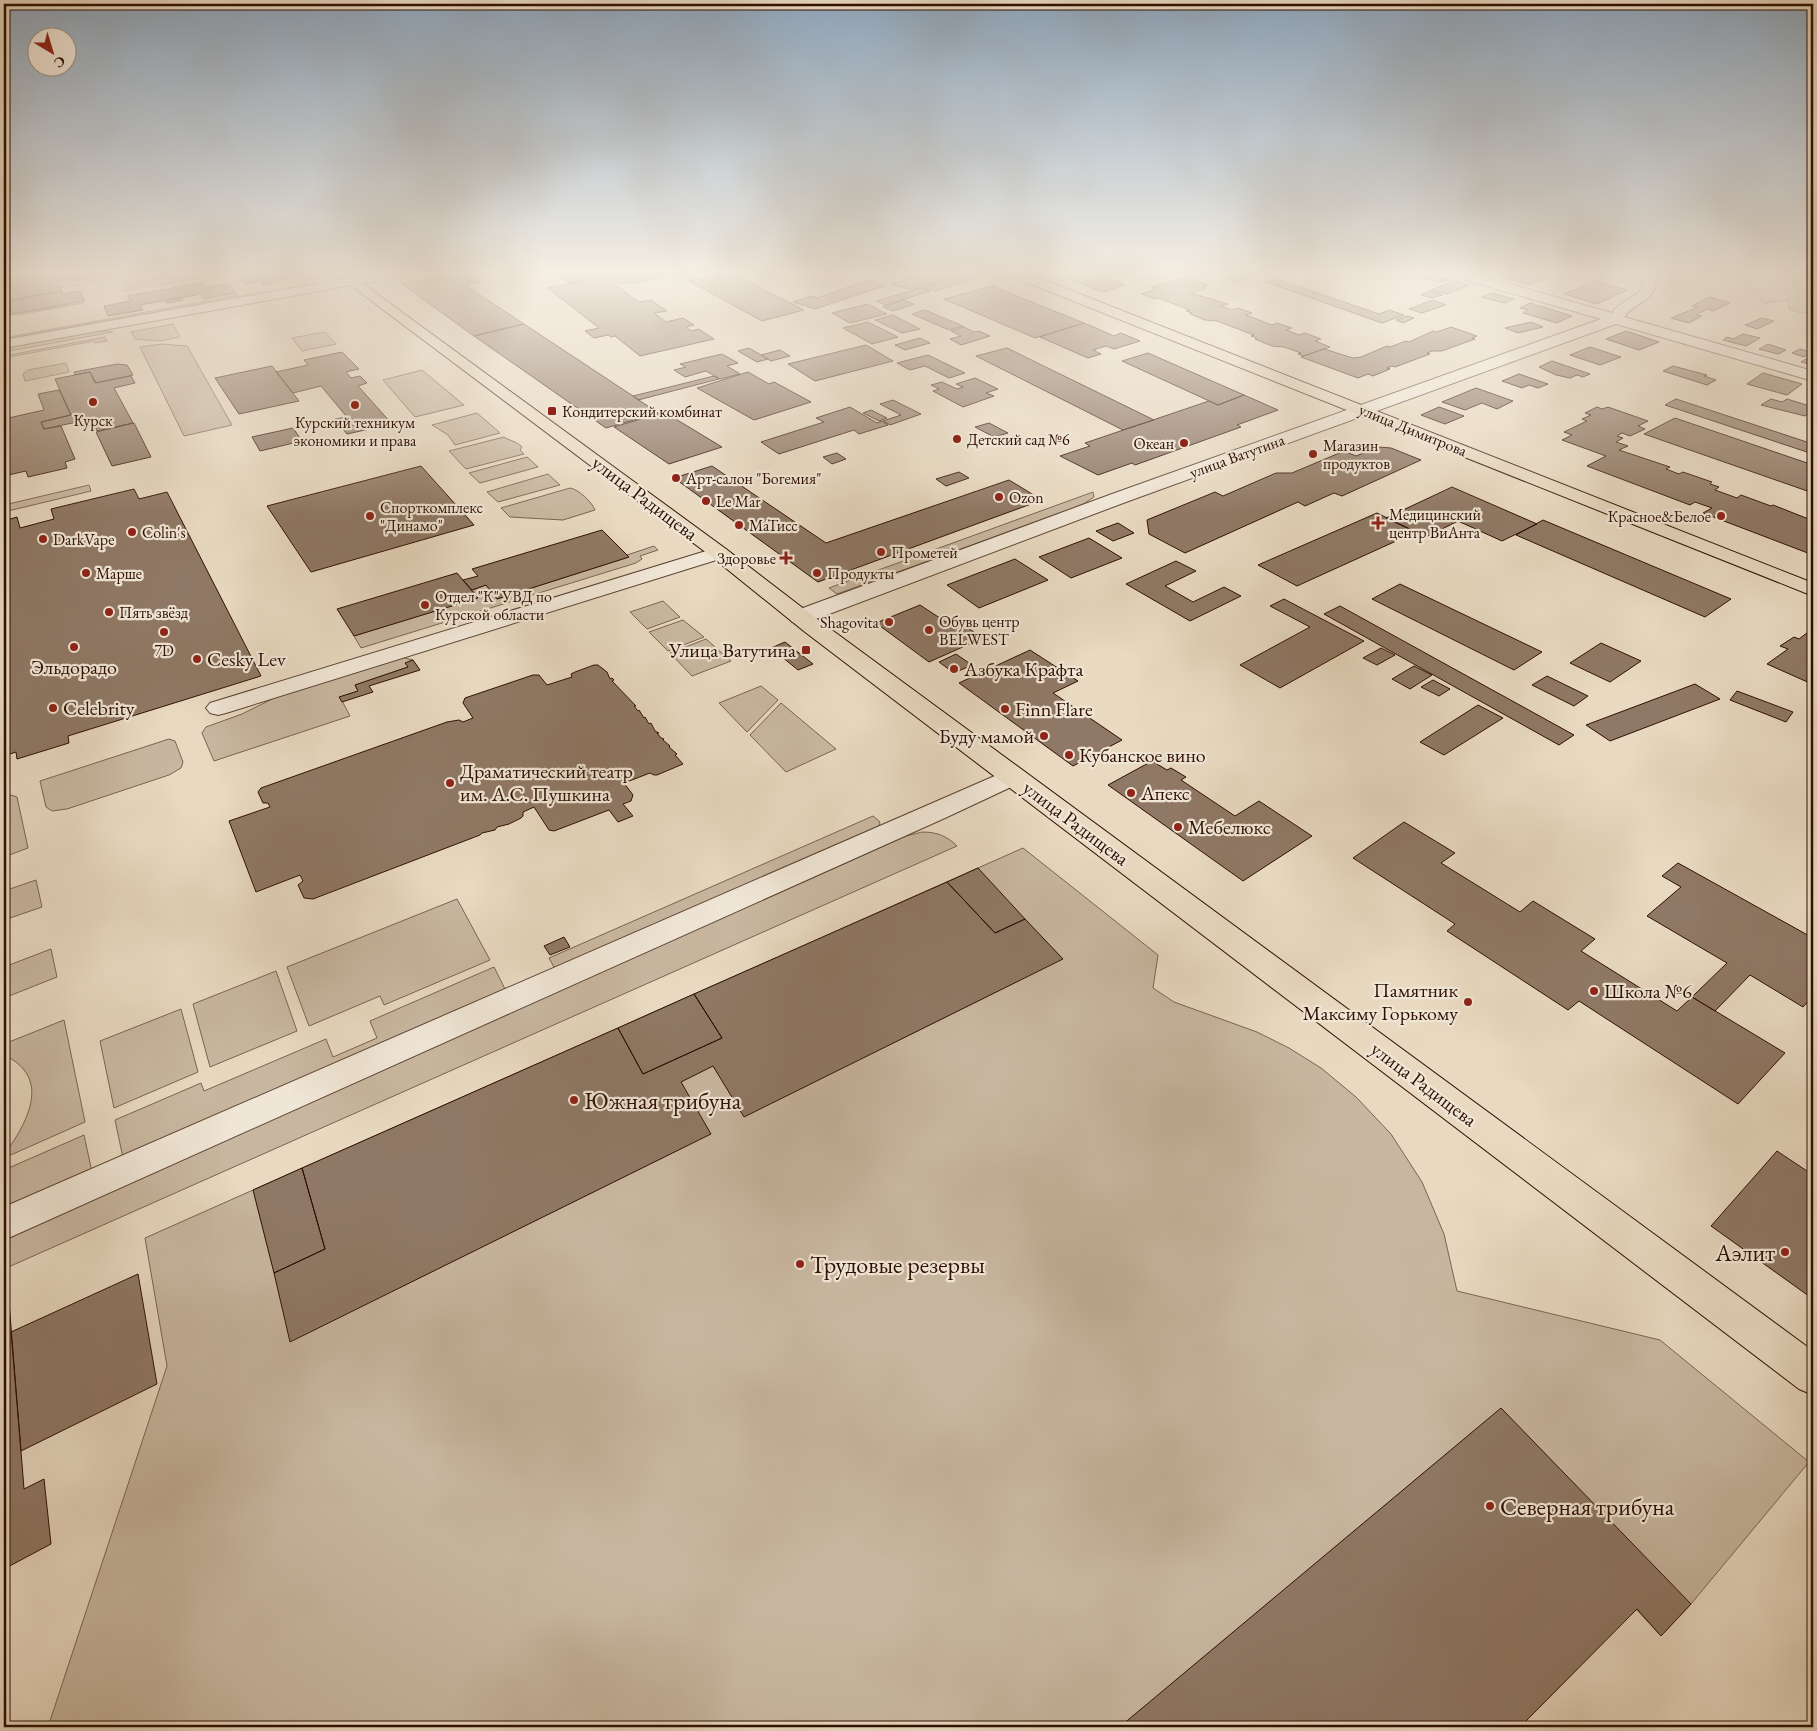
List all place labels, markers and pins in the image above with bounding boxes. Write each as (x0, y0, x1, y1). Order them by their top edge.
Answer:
marker: Курск (87, 396, 99, 408)
marker: Курский техникум экономики и права (349, 399, 361, 411)
place label: Кондитерский комбинат (562, 401, 722, 422)
marker: Кондитерский комбинат (546, 405, 558, 417)
place label: Курск (73, 410, 113, 431)
place label: Курский техникум экономики и права (294, 412, 417, 451)
place label: Детский сад №6 (967, 429, 1070, 450)
marker: Детский сад №6 (951, 433, 963, 445)
place label: Океан (1134, 433, 1174, 454)
place label: Магазин продуктов (1323, 435, 1390, 474)
marker: Океан (1178, 437, 1190, 449)
marker: Магазин продуктов (1307, 448, 1319, 460)
place label: Арт-салон "Богемия" (685, 468, 822, 489)
marker: Арт-салон "Богемия" (670, 472, 682, 484)
place label: Ozon (1009, 487, 1044, 508)
place label: Le Mar (716, 491, 761, 512)
marker: Ozon (993, 491, 1005, 503)
marker: Le Mar (700, 495, 712, 507)
place label: Спорткомплекс "Динамо" (380, 497, 483, 536)
place label: Медицинский центр ВиАнта (1389, 504, 1481, 543)
place label: Красное&Белое (1608, 506, 1711, 527)
marker: Спорткомплекс "Динамо" (364, 510, 376, 522)
marker: Красное&Белое (1715, 510, 1727, 522)
place label: МаТисс (749, 515, 798, 536)
marker: Медицинский центр ВиАнта (1371, 516, 1385, 530)
marker: МаТисс (733, 519, 745, 531)
place label: Colin's (142, 522, 186, 543)
marker: Colin's (126, 526, 138, 538)
place label: DarkVape (53, 529, 114, 550)
marker: DarkVape (37, 533, 49, 545)
place label: Прометей (891, 542, 958, 563)
marker: Прометей (875, 546, 887, 558)
place label: Здоровье (717, 548, 776, 569)
marker: Здоровье (780, 552, 792, 564)
place label: Марше (96, 563, 142, 584)
place label: Продукты (827, 563, 895, 584)
marker: Марше (80, 567, 92, 579)
marker: Продукты (811, 567, 823, 579)
place label: Отдел "К" УВД по Курской области (435, 586, 552, 625)
marker: Отдел "К" УВД по Курской области (419, 599, 431, 611)
place label: Пять звёзд (119, 602, 189, 623)
marker: Пять звёзд (103, 606, 115, 618)
place label: Обувь центр BELWEST (939, 611, 1020, 650)
place label: Shagovita (820, 612, 880, 633)
marker: Shagovita (883, 616, 895, 628)
marker: Обувь центр BELWEST (923, 624, 935, 636)
marker: 7D (158, 626, 170, 638)
place label: Улица Ватутина (668, 637, 796, 663)
place label: 7D (154, 640, 174, 661)
marker: Эльдорадо (68, 641, 80, 653)
marker: Улица Ватутина (800, 644, 812, 656)
place label: Cesky Lev (207, 646, 286, 672)
marker: Cesky Lev (191, 653, 203, 665)
place label: Эльдорадо (31, 654, 117, 680)
place label: Азбука Крафта (963, 656, 1084, 682)
marker: Азбука Крафта (948, 663, 960, 675)
place label: Celebrity (63, 695, 135, 721)
place label: Finn Flare (1015, 696, 1093, 722)
marker: Celebrity (47, 702, 59, 714)
marker: Finn Flare (999, 703, 1011, 715)
place label: Буду мамой (939, 723, 1034, 749)
marker: Буду мамой (1038, 730, 1050, 742)
place label: Кубанское вино (1079, 742, 1206, 768)
marker: Кубанское вино (1063, 749, 1075, 761)
place label: Драматический театр им. А.С. Пушкина (460, 758, 633, 807)
marker: Драматический театр им. А.С. Пушкина (444, 777, 456, 789)
place label: Апекс (1140, 780, 1190, 806)
marker: Апекс (1125, 787, 1137, 799)
place label: Мебелюкс (1188, 814, 1271, 840)
marker: Мебелюкс (1172, 821, 1184, 833)
place label: Памятник Максиму Горькому (1303, 977, 1458, 1026)
place label: Школа №6 (1604, 978, 1692, 1004)
marker: Школа №6 (1588, 985, 1600, 997)
marker: Памятник Максиму Горькому (1462, 996, 1474, 1008)
place label: Южная трибуна (584, 1085, 742, 1116)
marker: Южная трибуна (568, 1094, 580, 1106)
place label: Аэлит (1714, 1237, 1775, 1268)
marker: Аэлит (1779, 1246, 1791, 1258)
place label: Трудовые резервы (810, 1249, 985, 1280)
marker: Трудовые резервы (794, 1258, 806, 1270)
place label: Северная трибуна (1500, 1491, 1675, 1522)
marker: Северная трибуна (1484, 1500, 1496, 1512)

